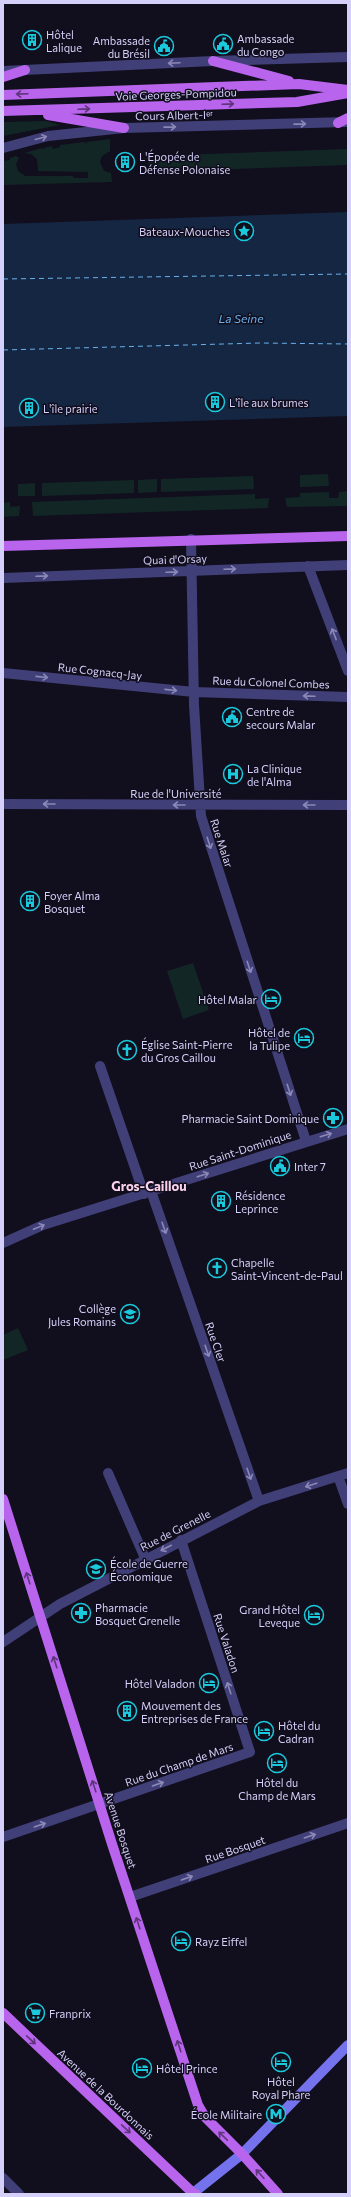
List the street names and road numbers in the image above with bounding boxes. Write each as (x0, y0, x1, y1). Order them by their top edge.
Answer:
street label: Voie Georges-Pompidou (115, 85, 237, 103)
street label: Cours Albert-Iᵉʳ (135, 108, 213, 122)
street label: Quai d'Orsay (143, 551, 207, 567)
street label: Rue Cognacq-Jay (57, 660, 143, 683)
street label: Rue du Colonel Combes (212, 673, 330, 691)
street label: Rue de l'Université (130, 787, 222, 800)
street label: Rue Malar (208, 817, 236, 870)
street label: Rue Saint-Dominique (187, 1127, 293, 1173)
street label: Rue Cler (203, 1320, 229, 1364)
street label: Rue de Grenelle (138, 1507, 213, 1553)
street label: Rue Valadon (211, 1612, 243, 1674)
street label: Rue du Champ de Mars (123, 1739, 235, 1789)
street label: Avenue Bosquet (102, 1790, 140, 1871)
street label: Rue Bosquet (203, 1832, 267, 1865)
street label: Avenue de la Bourdonnais (55, 2046, 157, 2142)

